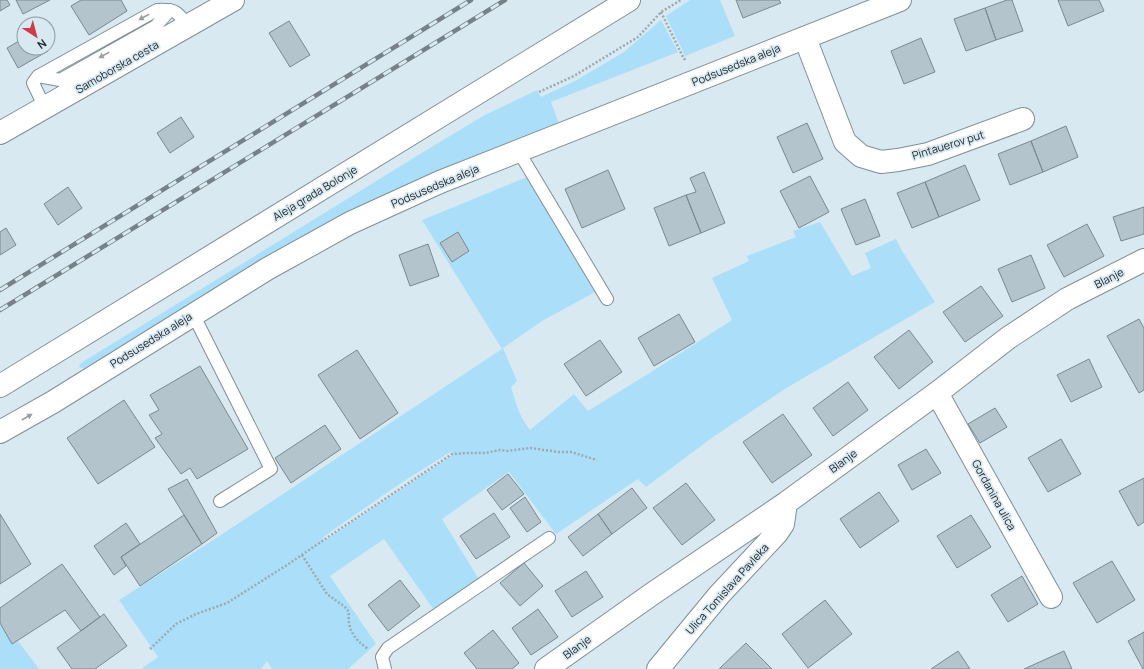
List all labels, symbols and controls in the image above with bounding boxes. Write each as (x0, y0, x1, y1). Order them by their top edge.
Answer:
one-way arrow (138, 14, 150, 21)
north arrow (16, 16, 56, 56)
text: N (34, 36, 50, 53)
street label: Samoborska cesta (72, 37, 161, 96)
street label: Podsusedska aleja (689, 40, 782, 89)
one-way arrow (98, 51, 110, 58)
street label: Pintauerov put (910, 126, 986, 163)
street label: Podsusedska aleja (389, 160, 481, 211)
street label: Aleja grada Bolonje (270, 161, 360, 224)
street label: Blanje (1091, 264, 1127, 291)
street label: Podsusedska aleja (107, 308, 195, 371)
one-way arrow (21, 414, 32, 421)
street label: Blanje (826, 445, 860, 476)
street label: Gordanina ulica (969, 457, 1020, 533)
street label: Ulica Tomislava Pavleka (682, 540, 772, 637)
street label: Blanje (560, 631, 594, 662)

